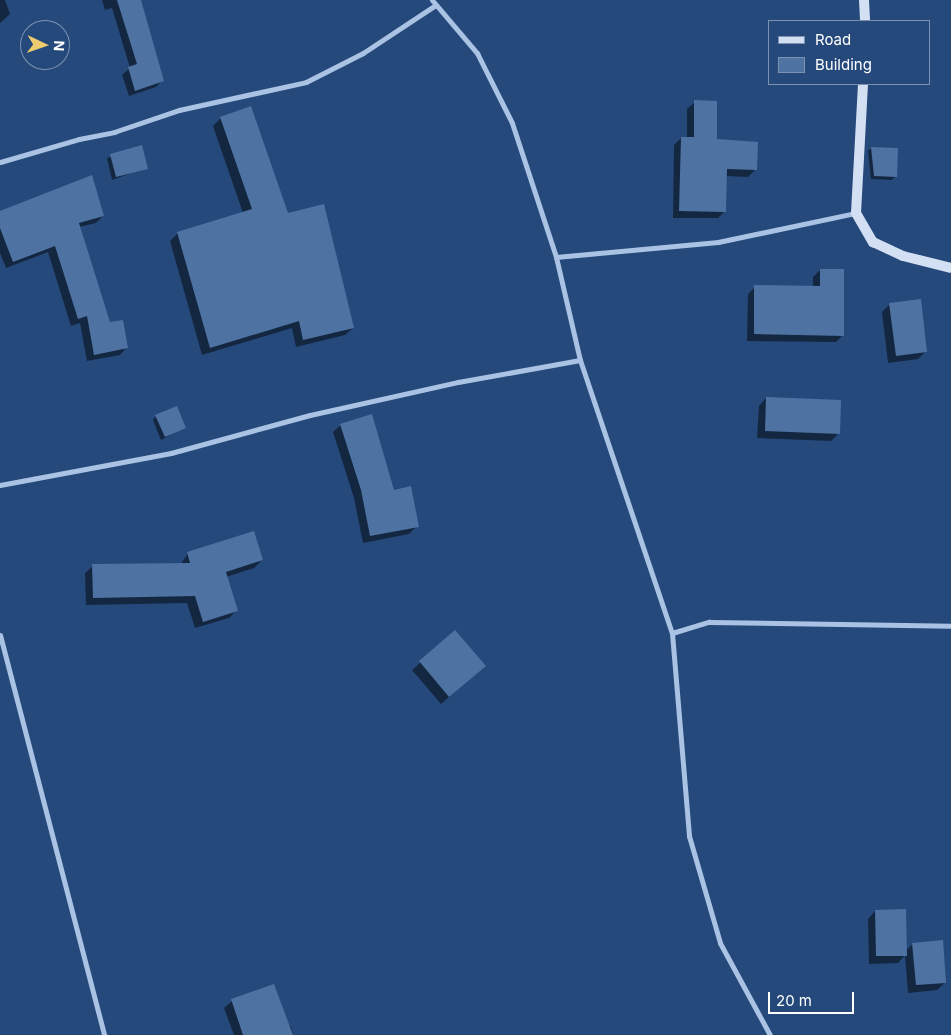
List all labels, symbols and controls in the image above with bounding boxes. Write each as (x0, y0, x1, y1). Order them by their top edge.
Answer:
north arrow (20, 20, 70, 70)
legend (768, 20, 931, 85)
text: Road (815, 30, 851, 49)
text: N (51, 40, 68, 52)
text: Building (815, 55, 872, 74)
scale bar (771, 982, 857, 1014)
text: 20 m (776, 991, 812, 1010)

